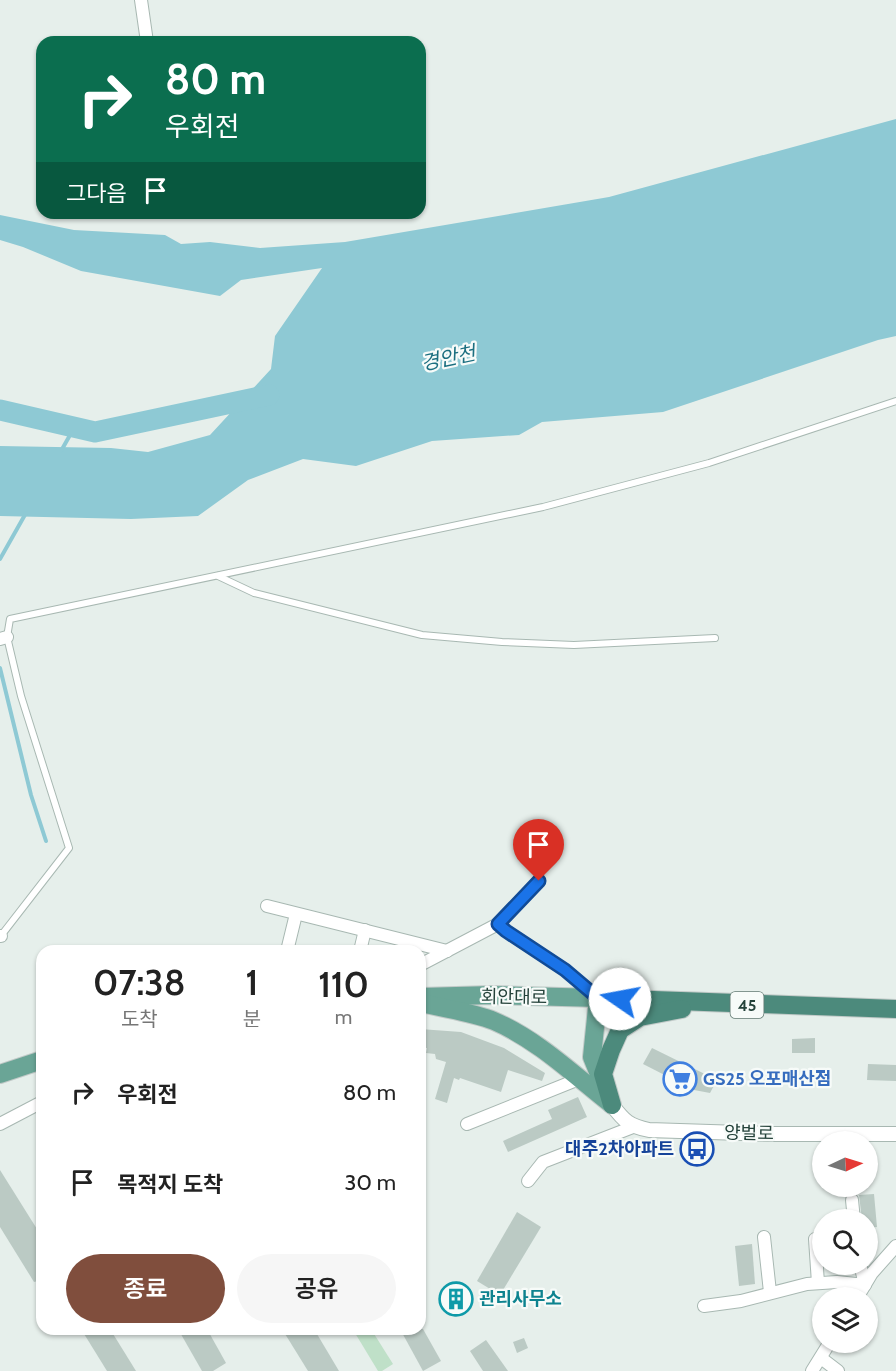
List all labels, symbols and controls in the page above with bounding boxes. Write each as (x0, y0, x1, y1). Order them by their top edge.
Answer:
text: 80 m (165, 53, 266, 105)
icon: right (66, 60, 144, 138)
text: 우회전 (165, 110, 240, 143)
icon: arrive (139, 174, 172, 207)
text: 그다음 (66, 180, 127, 207)
water label: 경안천 (419, 340, 480, 375)
pin (513, 819, 564, 881)
icon: arrive (522, 828, 555, 861)
text: 07:38 (93, 960, 186, 1004)
text: 1 (245, 960, 258, 1004)
text: 110 (318, 962, 369, 1006)
position arrow (588, 967, 652, 1031)
street label: 회안대로 (481, 985, 547, 1009)
road number: 45 (730, 992, 764, 1018)
text: m (335, 1005, 352, 1029)
text: 도착 (121, 1007, 158, 1031)
text: 분 (243, 1007, 261, 1031)
supermarket icon: GS25 오포매산점 (662, 1061, 698, 1097)
place label: GS25 오포매산점 (703, 1068, 831, 1090)
icon: right (66, 1076, 99, 1109)
text: 80 m (343, 1079, 396, 1106)
text: 우회전 (117, 1081, 178, 1108)
street label: 양벌로 (724, 1122, 774, 1144)
bus stop icon: 대주2차아파트 (679, 1131, 715, 1167)
north arrow (812, 1131, 878, 1197)
map controls (812, 1131, 878, 1353)
place label: 대주2차아파트 (565, 1138, 674, 1160)
icon: arrive (66, 1166, 99, 1199)
text: 30 m (344, 1169, 396, 1196)
text: 목적지 도착 (117, 1171, 223, 1198)
button: search (812, 1209, 878, 1275)
button: 종료 (66, 1254, 225, 1323)
button: 공유 (237, 1254, 396, 1323)
building icon: 관리사무소 (438, 1281, 474, 1317)
button: layers (812, 1287, 878, 1353)
place label: 관리사무소 (479, 1288, 562, 1310)

